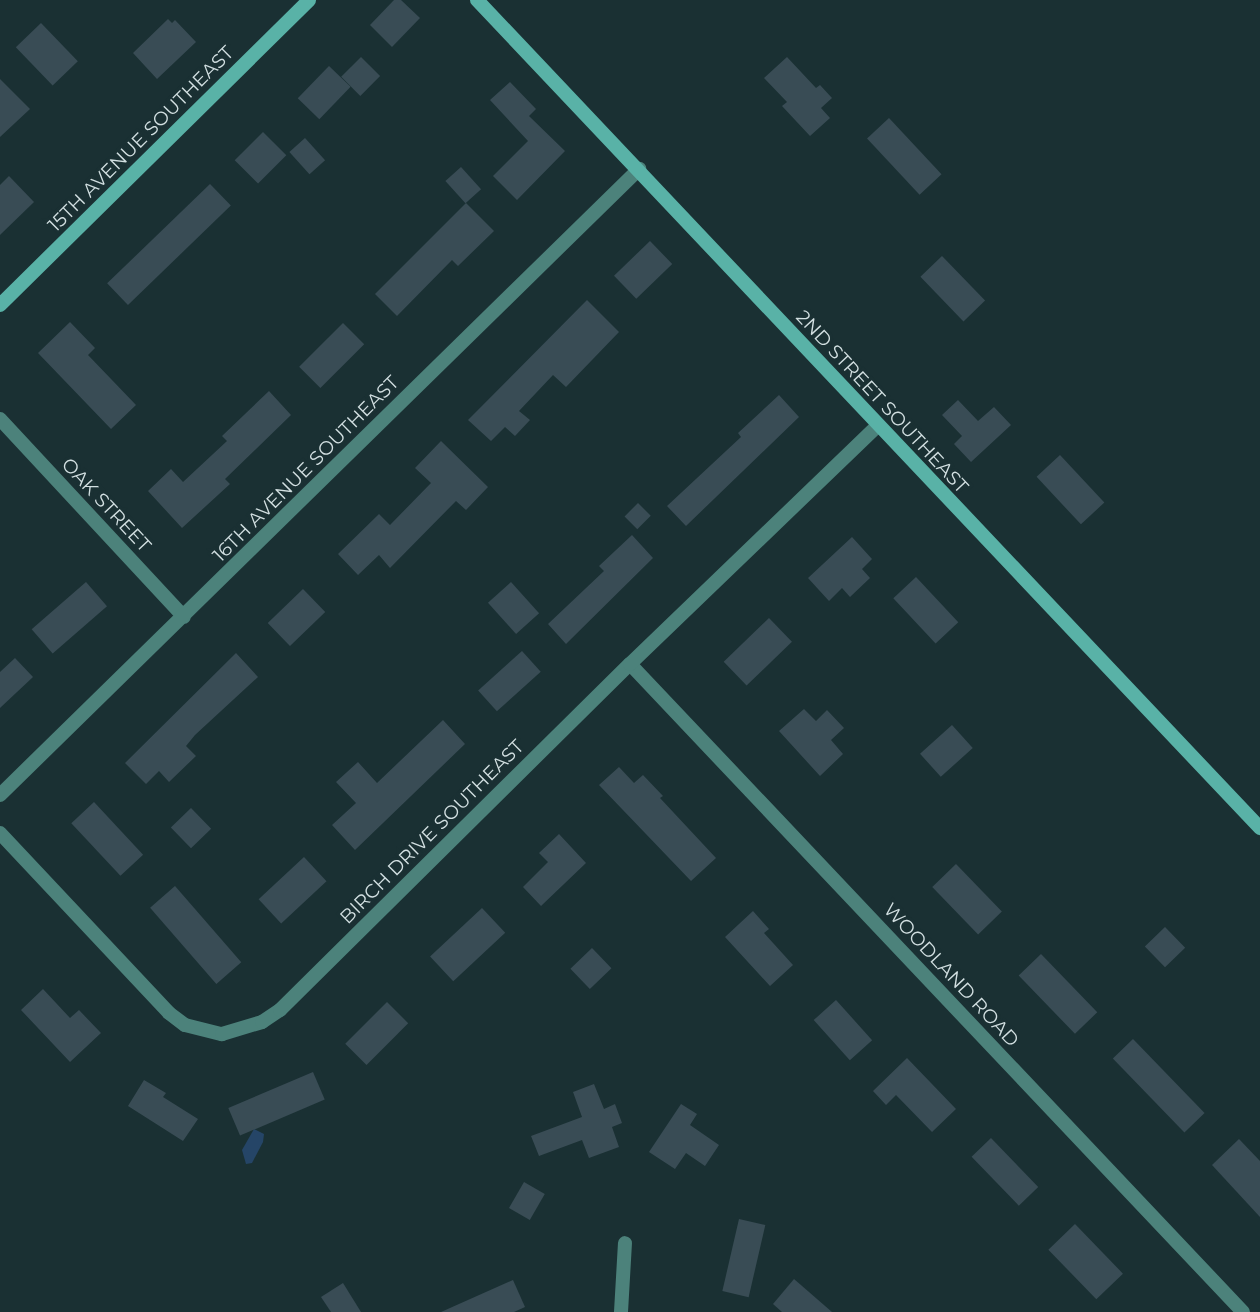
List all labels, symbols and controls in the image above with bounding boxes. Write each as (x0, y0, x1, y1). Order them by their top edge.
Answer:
street label: 15TH AVENUE SOUTHEAST (43, 41, 239, 237)
street label: 2ND STREET SOUTHEAST (791, 306, 973, 498)
street label: 16TH AVENUE SOUTHEAST (208, 371, 404, 567)
street label: OAK STREET (57, 453, 155, 557)
street label: BIRCH DRIVE SOUTHEAST (335, 735, 529, 929)
street label: WOODLAND ROAD (879, 898, 1023, 1052)

